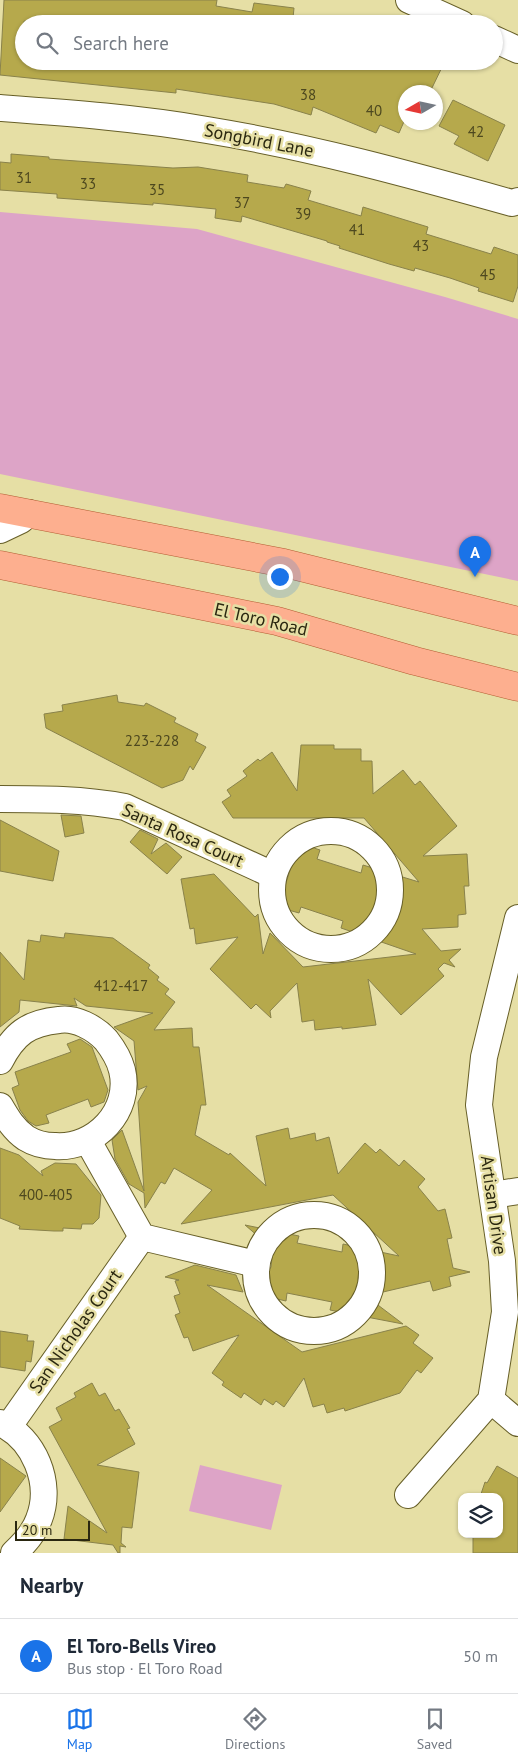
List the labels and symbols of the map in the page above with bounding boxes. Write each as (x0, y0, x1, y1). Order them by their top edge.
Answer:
house number: 38 (300, 85, 316, 104)
north arrow (398, 85, 443, 130)
house number: 40 (366, 101, 382, 120)
street label: Songbird Lane (202, 118, 316, 162)
house number: 42 (468, 122, 484, 141)
house number: 31 (16, 168, 32, 187)
house number: 33 (80, 174, 96, 193)
house number: 35 (149, 180, 165, 199)
house number: 37 (234, 193, 250, 212)
house number: 39 (295, 204, 311, 223)
house number: 41 (349, 220, 365, 239)
house number: 43 (413, 236, 429, 255)
house number: 45 (480, 265, 496, 284)
pin: A (459, 536, 491, 577)
your location (267, 564, 293, 590)
street label: El Toro Road (212, 597, 310, 641)
house number: 223-228 (125, 731, 179, 750)
street label: Santa Rosa Court (119, 798, 247, 872)
house number: 412-417 (94, 976, 148, 995)
street label: Artisan Drive (476, 1154, 512, 1256)
house number: 400-405 (19, 1185, 73, 1204)
street label: San Nicholas Court (24, 1265, 126, 1397)
scale bar (15, 1518, 90, 1541)

